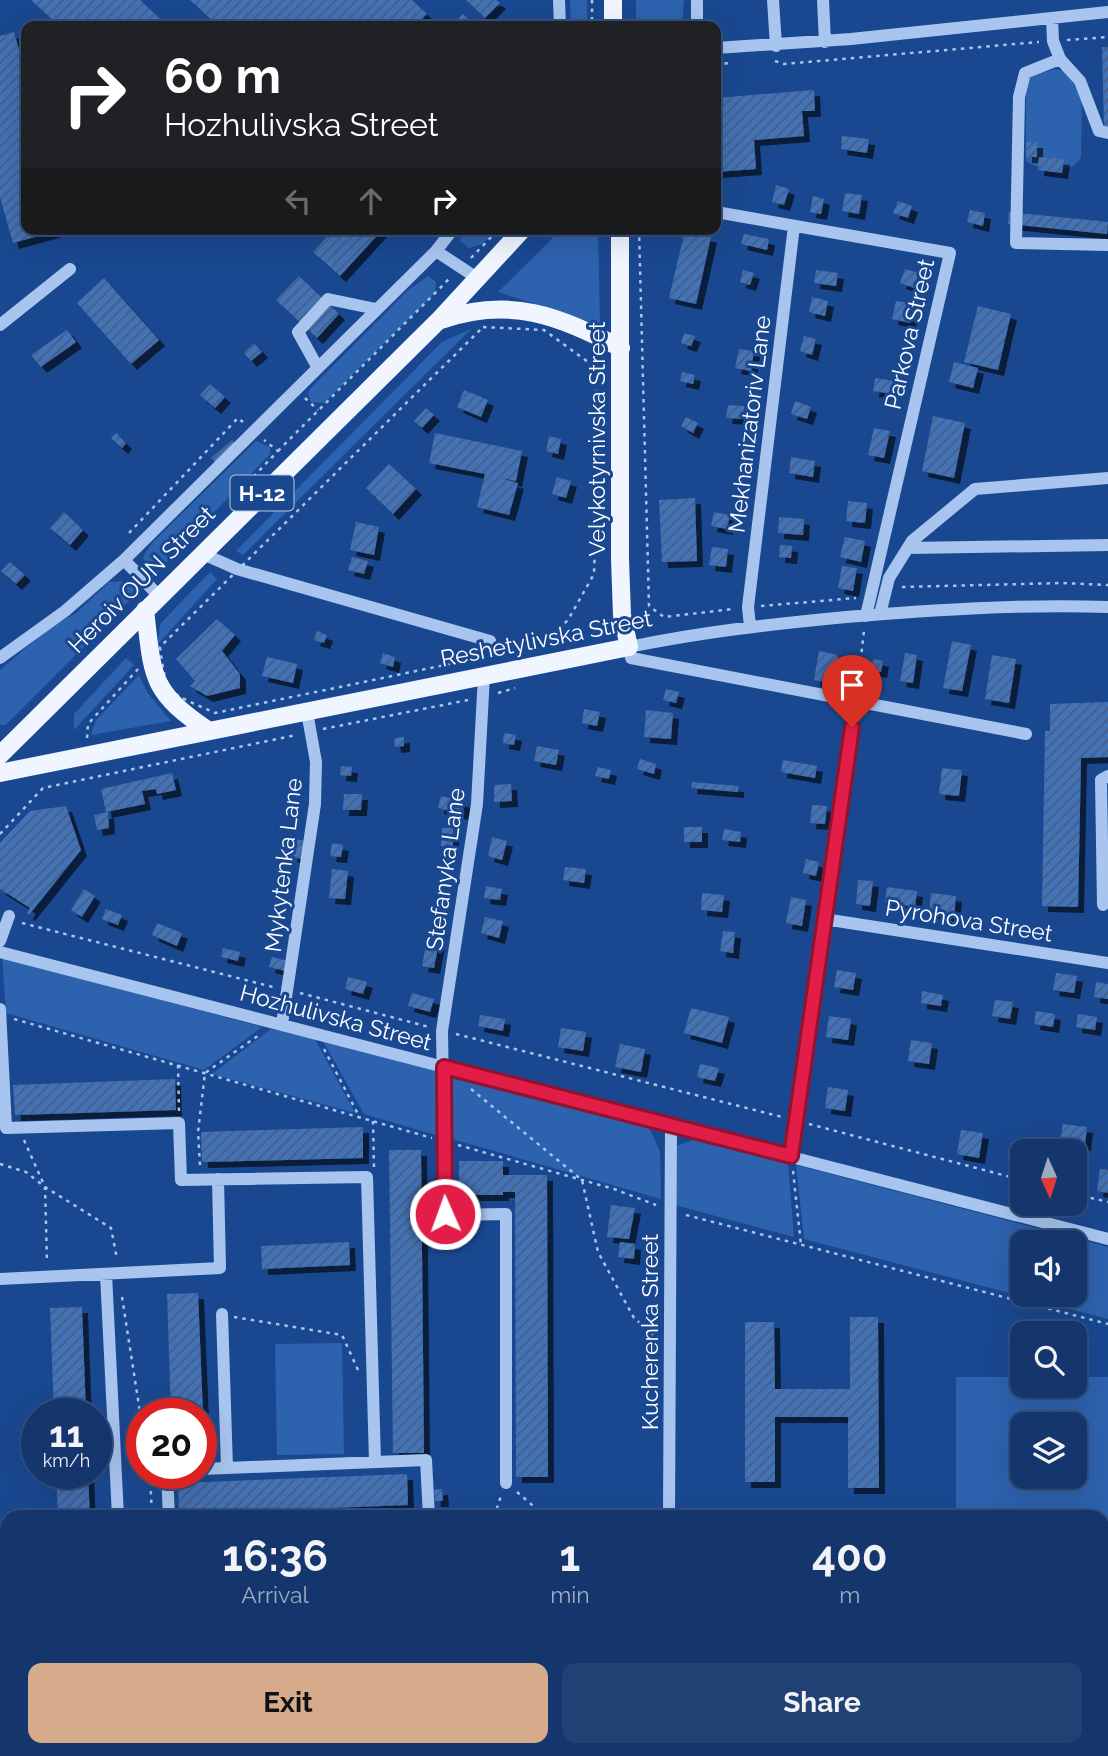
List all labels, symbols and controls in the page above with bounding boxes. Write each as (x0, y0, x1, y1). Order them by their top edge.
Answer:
text: 60 m (164, 47, 281, 104)
icon: right (49, 49, 140, 140)
text: Hozhulivska Street (164, 106, 438, 143)
icon: left (279, 182, 317, 220)
icon: ahead (352, 182, 390, 220)
icon: right (425, 182, 463, 220)
street label: Parkova Street (879, 256, 940, 412)
street label: Mekhanizatoriv Lane (722, 314, 776, 534)
street label: Velykotyrnivska Street (583, 321, 610, 557)
road number: Н-12 (230, 476, 294, 510)
street label: Heroiv OUN Street (62, 500, 220, 658)
street label: Reshetylivska Street (438, 604, 654, 672)
pin (822, 655, 882, 727)
icon: arrive (833, 666, 871, 704)
street label: Mykytenka Lane (259, 776, 307, 954)
street label: Stefanyka Lane (420, 786, 470, 952)
street label: Pyrohova Street (883, 893, 1055, 947)
street label: Hozhulivska Street (237, 978, 435, 1056)
north arrow (1010, 1139, 1087, 1216)
map controls (1010, 1139, 1087, 1489)
position arrow (408, 1177, 482, 1251)
button: sound (1010, 1230, 1087, 1307)
street label: Kucherenka Street (636, 1233, 663, 1430)
button: search (1010, 1321, 1087, 1398)
speed limit sign: 20 (126, 1398, 217, 1489)
button: layers (1010, 1412, 1087, 1489)
text: 11 (49, 1414, 84, 1455)
text: km/h (43, 1450, 90, 1471)
text: 16:36 (222, 1532, 328, 1581)
text: 1 (560, 1532, 580, 1581)
text: 400 (812, 1532, 888, 1581)
text: Arrival (241, 1581, 309, 1608)
text: min (550, 1581, 590, 1608)
text: m (839, 1581, 860, 1608)
button: Exit (28, 1663, 548, 1743)
button: Share (562, 1663, 1082, 1743)

